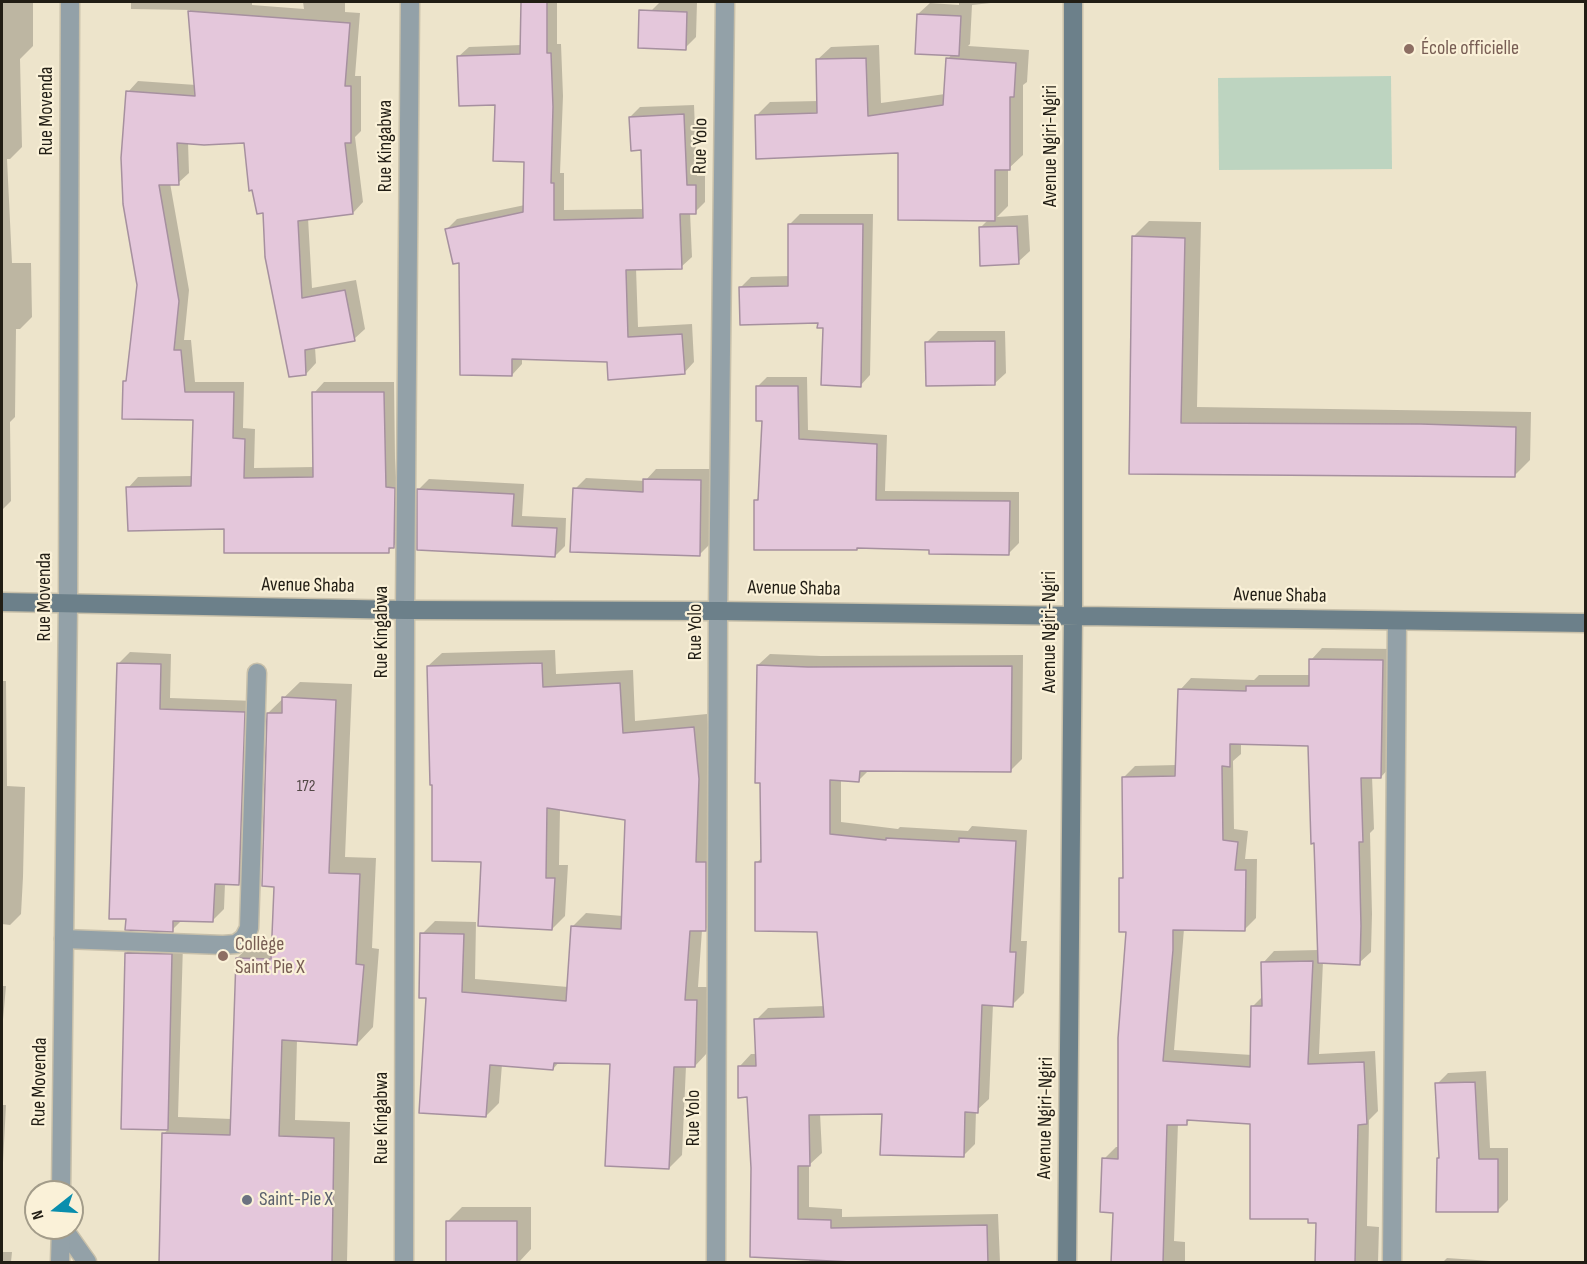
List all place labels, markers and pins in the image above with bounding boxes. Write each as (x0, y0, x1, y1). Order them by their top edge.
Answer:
place label: École officielle (1421, 37, 1519, 61)
marker: École officielle (1402, 42, 1416, 56)
place label: Collège Saint Pie X (235, 933, 305, 980)
marker: Collège Saint Pie X (216, 949, 230, 963)
place label: Saint-Pie X (259, 1188, 333, 1212)
marker: Saint-Pie X (240, 1193, 254, 1207)

